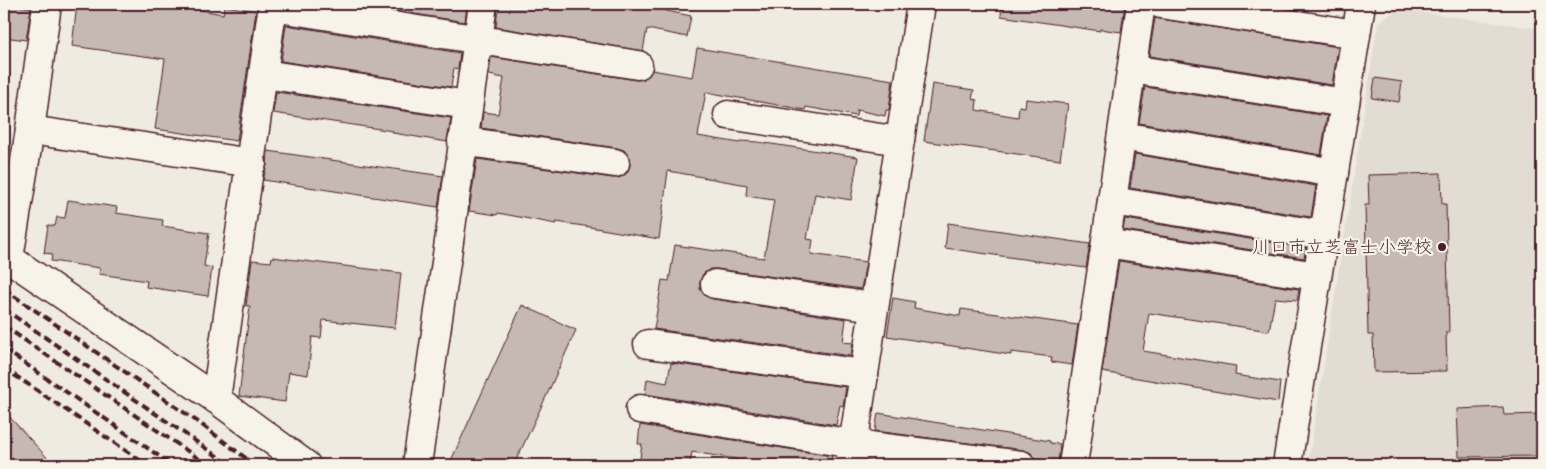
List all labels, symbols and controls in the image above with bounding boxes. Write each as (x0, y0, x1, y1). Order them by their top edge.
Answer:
place label: 川口市立芝富士小学校 (1252, 235, 1432, 259)
marker: 川口市立芝富士小学校 (1436, 241, 1448, 253)

